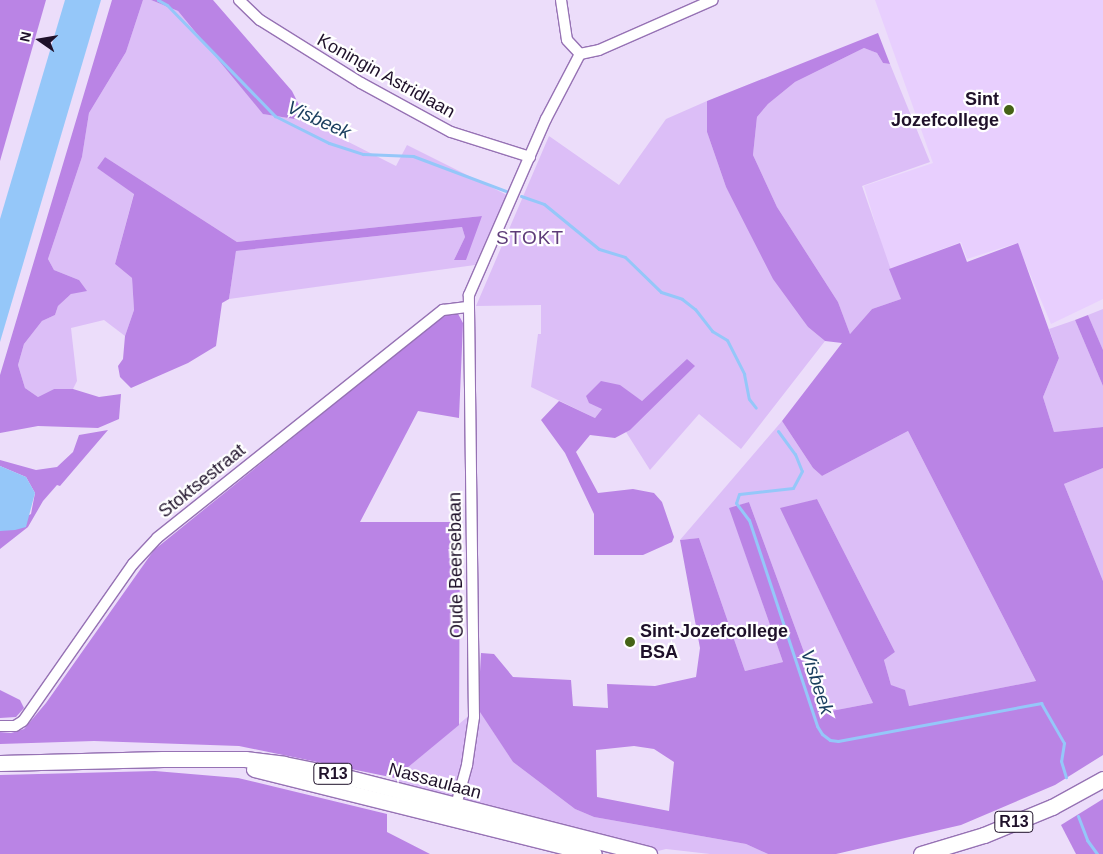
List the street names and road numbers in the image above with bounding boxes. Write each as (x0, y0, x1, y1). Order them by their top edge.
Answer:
street label: Koningin Astridlaan (313, 29, 459, 123)
street label: Stoktsestraat (154, 440, 250, 522)
street label: Oude Beersebaan (444, 492, 468, 638)
street label: Nassaulaan (386, 758, 484, 804)
road number: R13 (313, 761, 353, 788)
road number: R13 (994, 809, 1034, 836)

